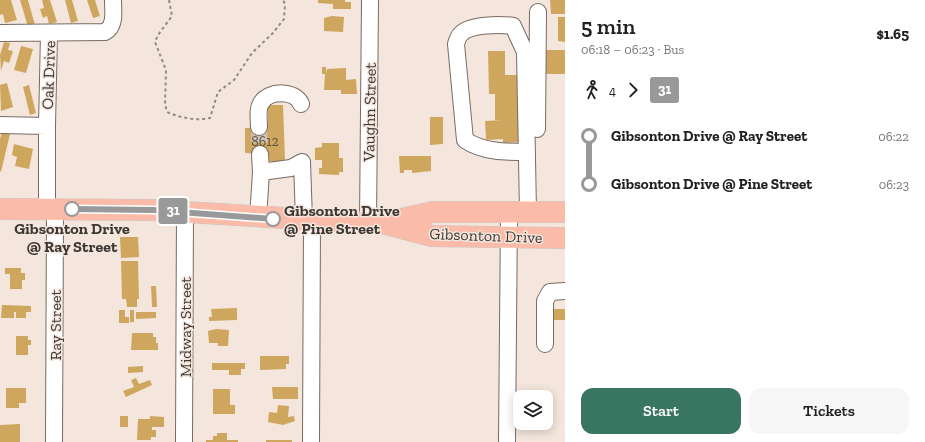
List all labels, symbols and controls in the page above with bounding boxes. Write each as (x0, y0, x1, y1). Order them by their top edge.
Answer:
text: 5 min (581, 13, 635, 40)
text: $1.65 (876, 25, 909, 43)
street label: Oak Drive (38, 40, 59, 110)
text: 06:18 – 06:23 · Bus (581, 42, 684, 57)
street label: Vaughn Street (359, 62, 380, 163)
icon: walk (581, 79, 603, 101)
icon: forward (622, 79, 644, 101)
text: 31 (658, 81, 671, 98)
text: 4 (609, 83, 616, 98)
text: Gibsonton Drive @ Ray Street (611, 127, 807, 145)
text: 06:22 (878, 129, 909, 144)
house number: 8612 (251, 133, 279, 150)
text: Gibsonton Drive @ Pine Street (611, 175, 812, 193)
text: 06:23 (879, 177, 909, 192)
line badge: 31 (155, 198, 191, 224)
marker: Gibsonton Drive @ Ray Street (64, 201, 80, 217)
place label: Gibsonton Drive @ Pine Street (284, 201, 400, 238)
text: 31 (166, 202, 180, 219)
marker: Gibsonton Drive @ Pine Street (265, 211, 281, 227)
place label: Gibsonton Drive @ Ray Street (14, 219, 130, 256)
street label: Gibsonton Drive (429, 224, 543, 247)
street label: Midway Street (176, 277, 195, 377)
street label: Ray Street (46, 290, 65, 360)
button: Start (581, 388, 741, 434)
button: Tickets (749, 388, 909, 434)
map controls (513, 390, 553, 430)
button: layers (513, 390, 553, 430)

